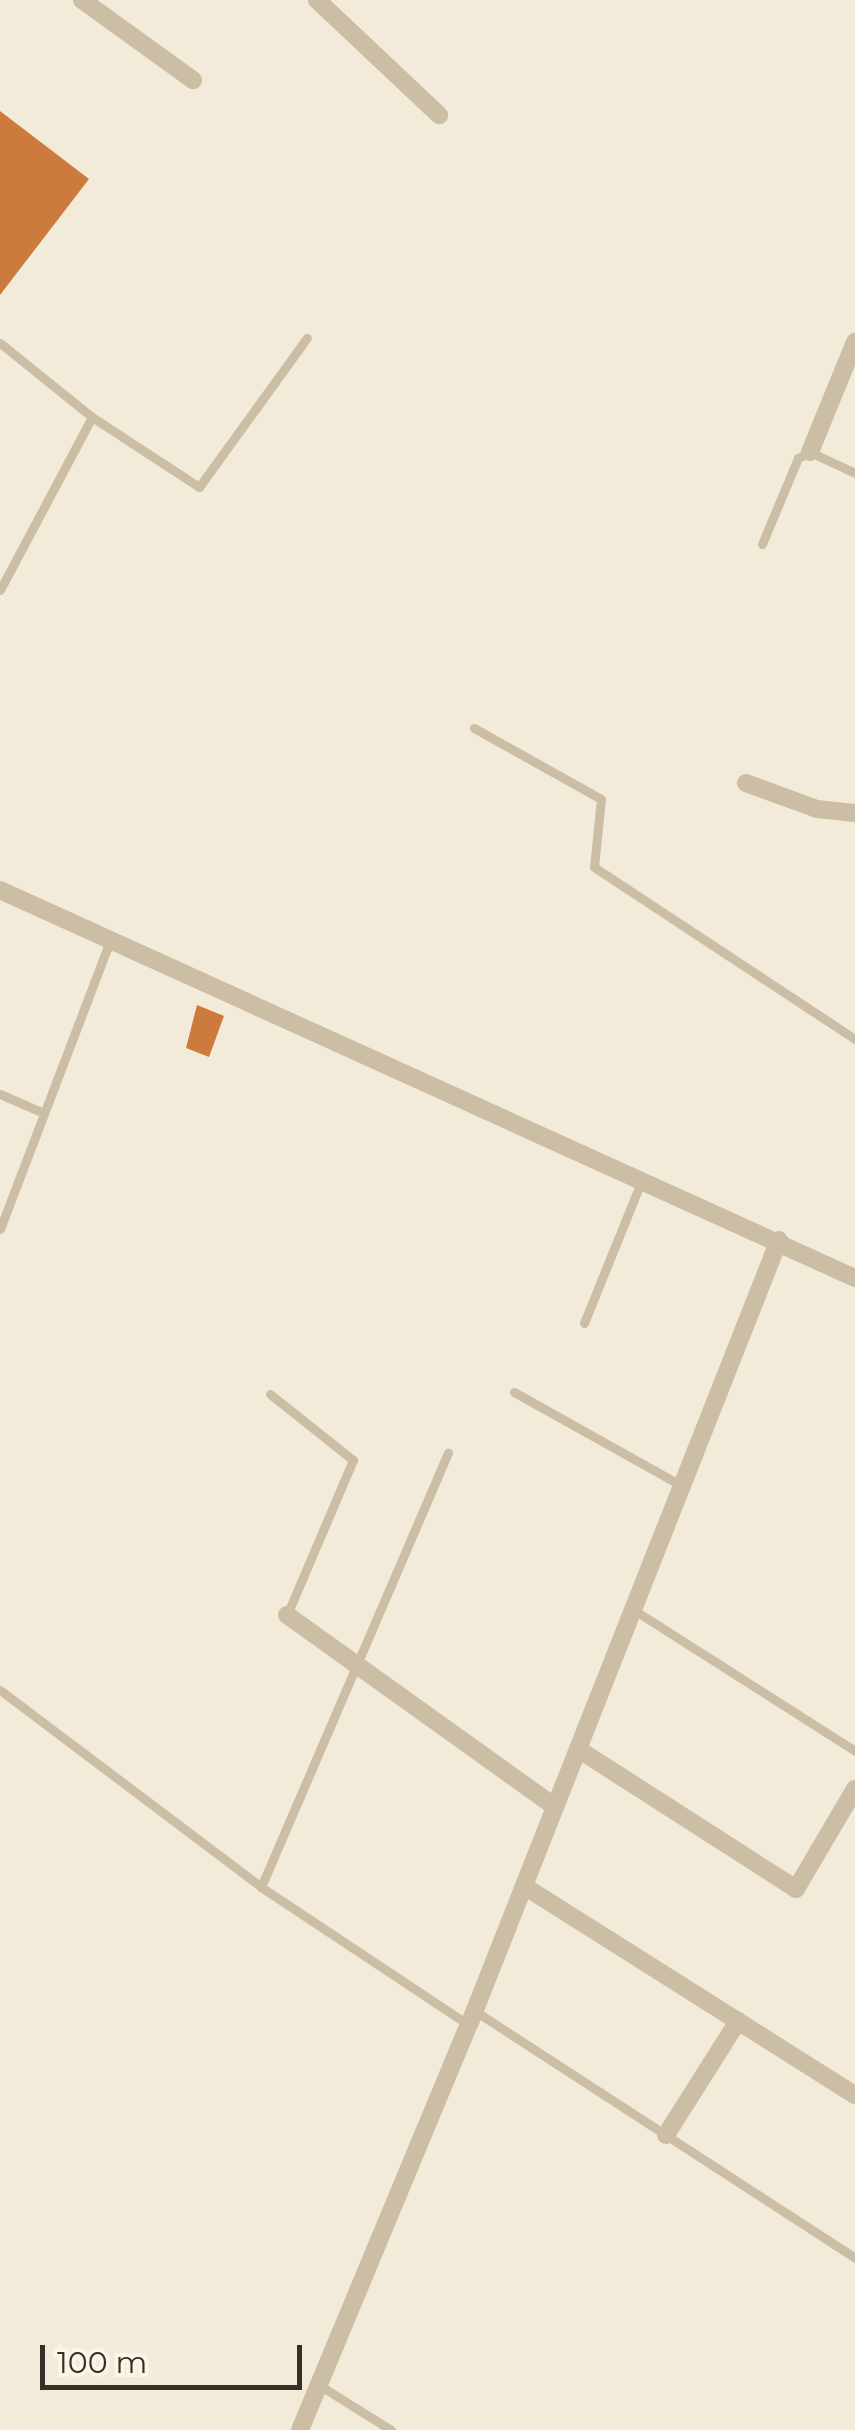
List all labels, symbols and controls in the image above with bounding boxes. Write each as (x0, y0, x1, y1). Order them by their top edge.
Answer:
scale bar (45, 2325, 308, 2387)
text: 100 m (57, 2344, 147, 2381)

